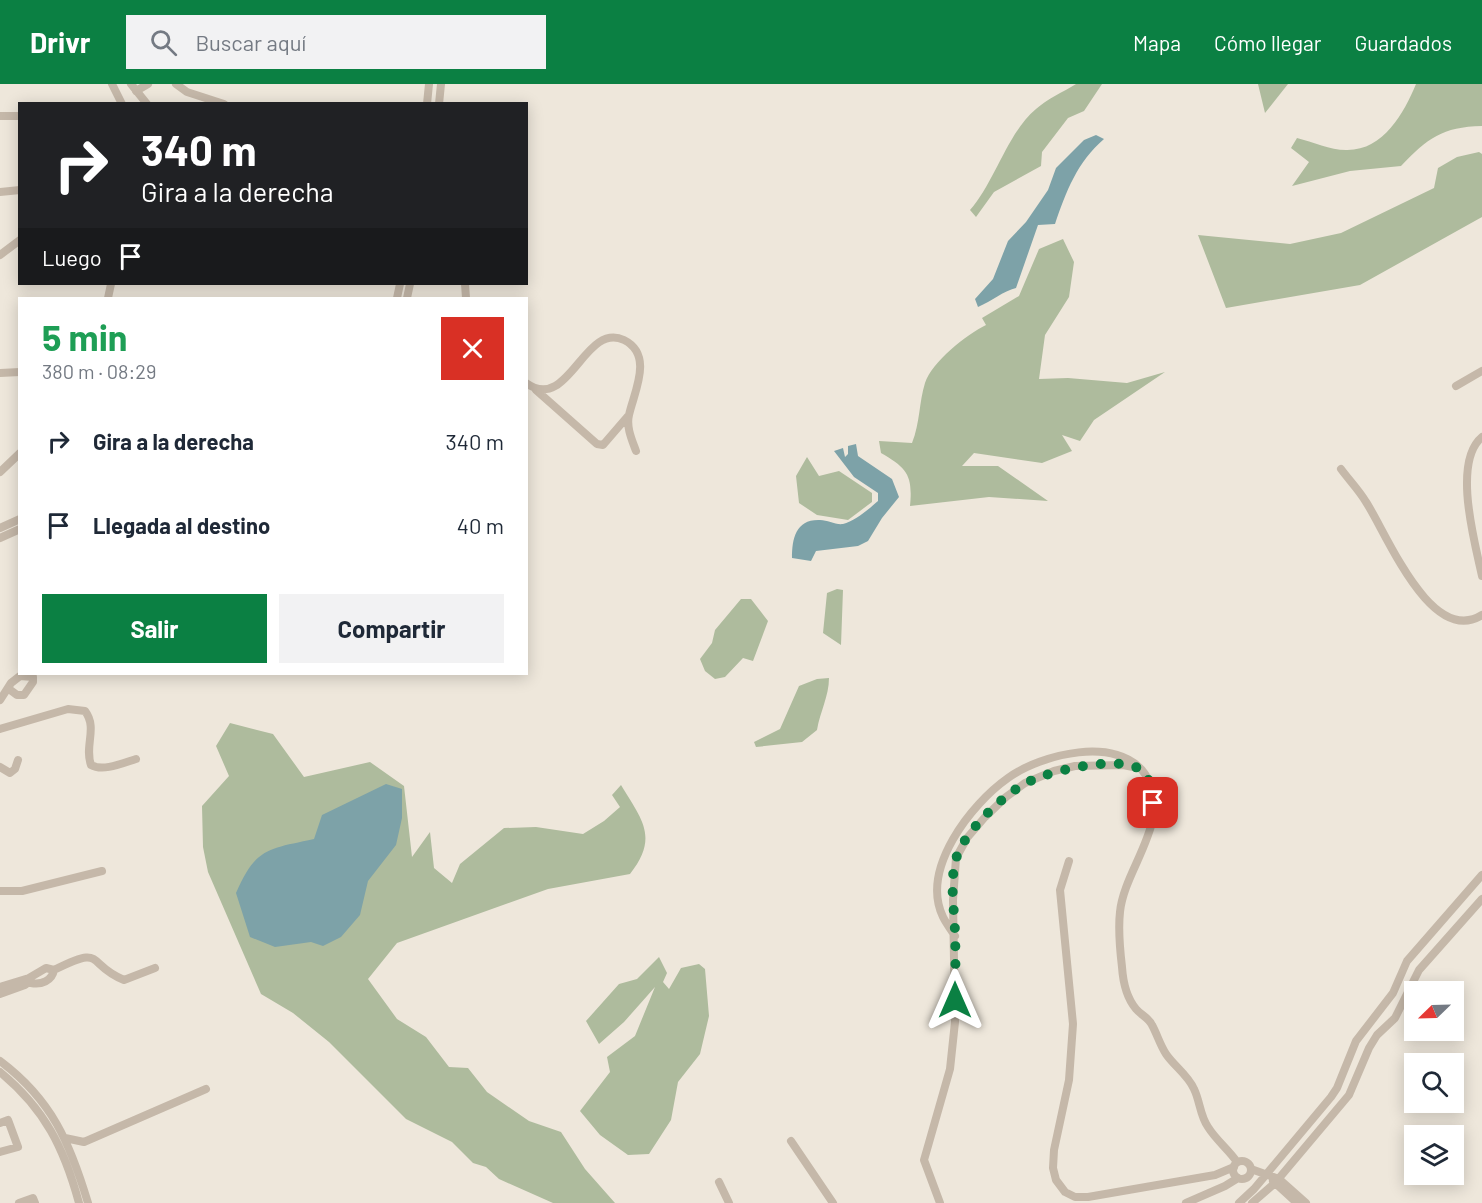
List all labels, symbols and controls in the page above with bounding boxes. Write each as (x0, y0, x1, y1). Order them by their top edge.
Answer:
search box (126, 15, 546, 69)
text: Drivr (30, 25, 90, 59)
icon: search (147, 26, 180, 59)
text: Buscar aquí (195, 29, 306, 55)
text: Mapa (1133, 30, 1181, 55)
text: Cómo llegar (1214, 30, 1321, 55)
text: Guardados (1354, 30, 1452, 55)
text: 340 m (141, 124, 257, 174)
icon: right (42, 126, 120, 204)
text: Gira a la derecha (141, 175, 334, 207)
icon: arrive (114, 240, 147, 273)
text: Luego (42, 244, 102, 270)
text: 5 min (42, 315, 128, 358)
button: close (441, 317, 504, 380)
text: 380 m · 08:29 (42, 359, 156, 383)
icon: right (42, 425, 75, 458)
text: Gira a la derecha (93, 428, 254, 454)
text: 340 m (446, 428, 504, 454)
icon: arrive (42, 509, 75, 542)
text: Llegada al destino (93, 512, 270, 538)
text: 40 m (457, 512, 504, 538)
button: Salir (42, 594, 267, 663)
button: Compartir (279, 594, 504, 663)
pin (1127, 777, 1178, 828)
icon: arrive (1136, 786, 1169, 819)
position arrow (923, 968, 987, 1032)
north arrow (1404, 981, 1464, 1041)
map controls (1404, 981, 1464, 1185)
button: search (1404, 1053, 1464, 1113)
button: layers (1404, 1125, 1464, 1185)

